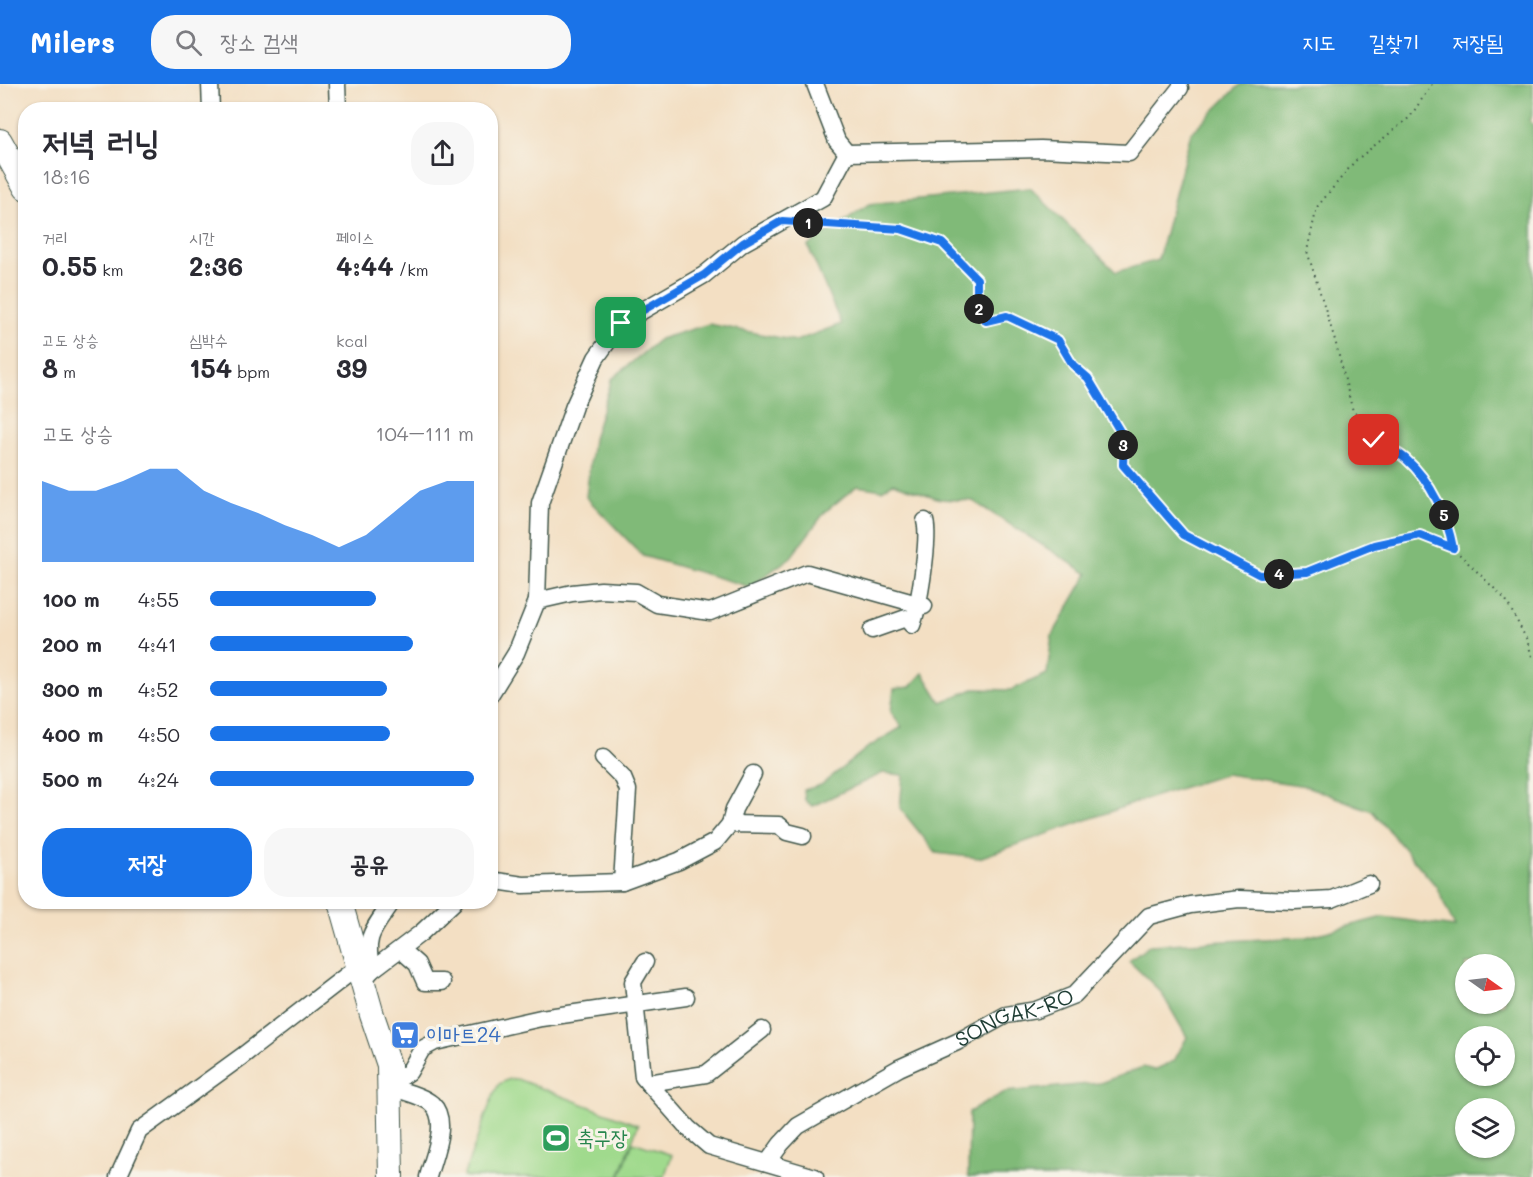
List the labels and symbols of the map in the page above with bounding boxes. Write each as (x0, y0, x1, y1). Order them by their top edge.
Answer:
pin: 1 (793, 208, 823, 238)
pin: 2 (964, 294, 994, 324)
pin (595, 297, 646, 348)
pin (1348, 414, 1399, 465)
pin: 3 (1108, 430, 1138, 460)
pin: 5 (1429, 500, 1459, 530)
pin: 4 (1264, 559, 1294, 589)
north arrow (1455, 954, 1515, 1014)
street label: SONGAK-RO (950, 982, 1077, 1052)
supermarket icon: 이마트24 (389, 1019, 421, 1051)
place label: 이마트24 (426, 1020, 501, 1047)
sports icon: 축구장 (540, 1122, 572, 1154)
place label: 축구장 (577, 1123, 628, 1150)

